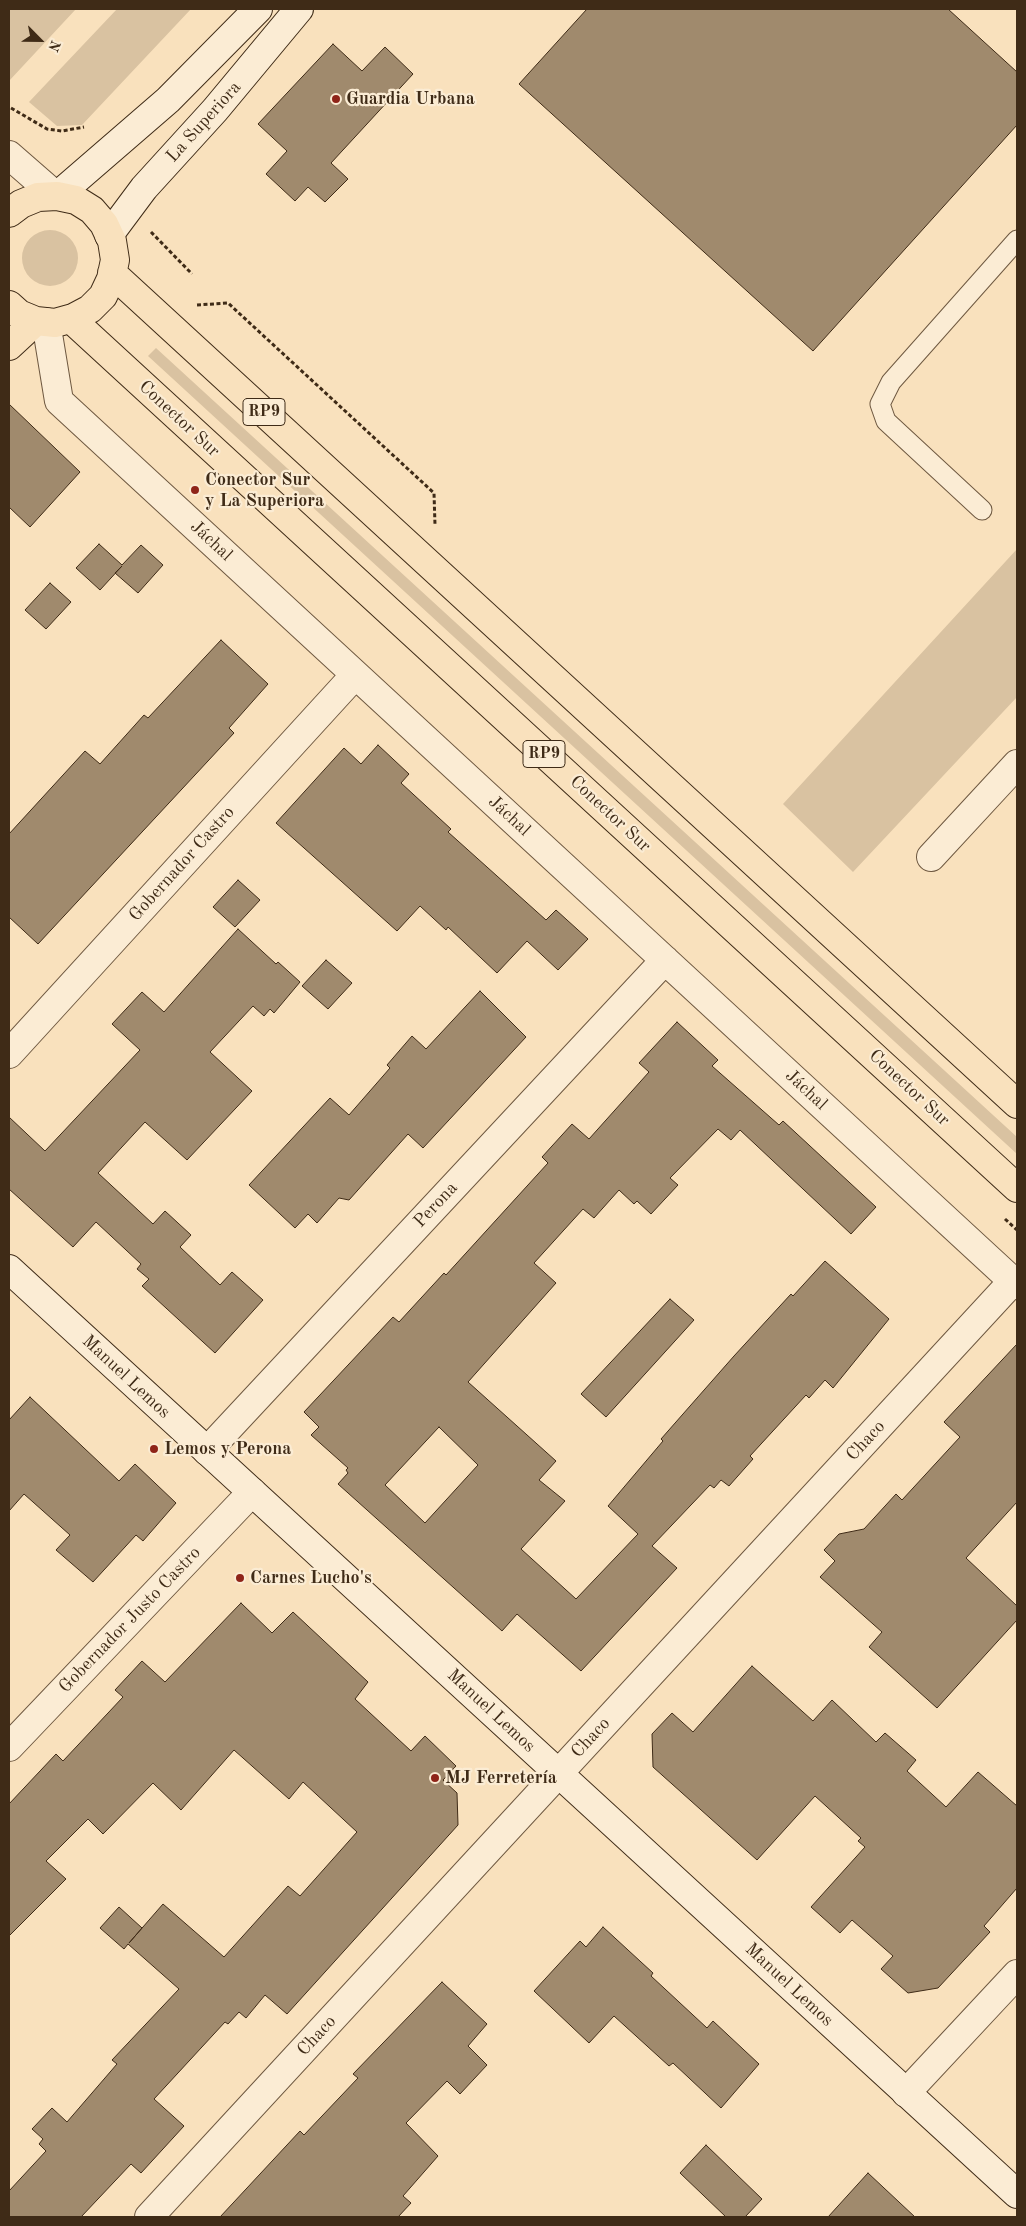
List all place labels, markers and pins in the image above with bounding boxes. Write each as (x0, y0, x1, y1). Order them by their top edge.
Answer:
place label: Guardia Urbana (346, 88, 475, 110)
marker: Guardia Urbana (330, 93, 342, 105)
place label: Conector Sur y La Superiora (205, 469, 324, 512)
marker: Conector Sur y La Superiora (189, 484, 201, 496)
place label: Lemos y Perona (164, 1438, 292, 1460)
marker: Lemos y Perona (148, 1443, 160, 1455)
place label: Carnes Lucho's (250, 1567, 372, 1589)
marker: Carnes Lucho's (234, 1572, 246, 1584)
place label: MJ Ferretería (445, 1767, 557, 1789)
marker: MJ Ferretería (429, 1772, 441, 1784)

